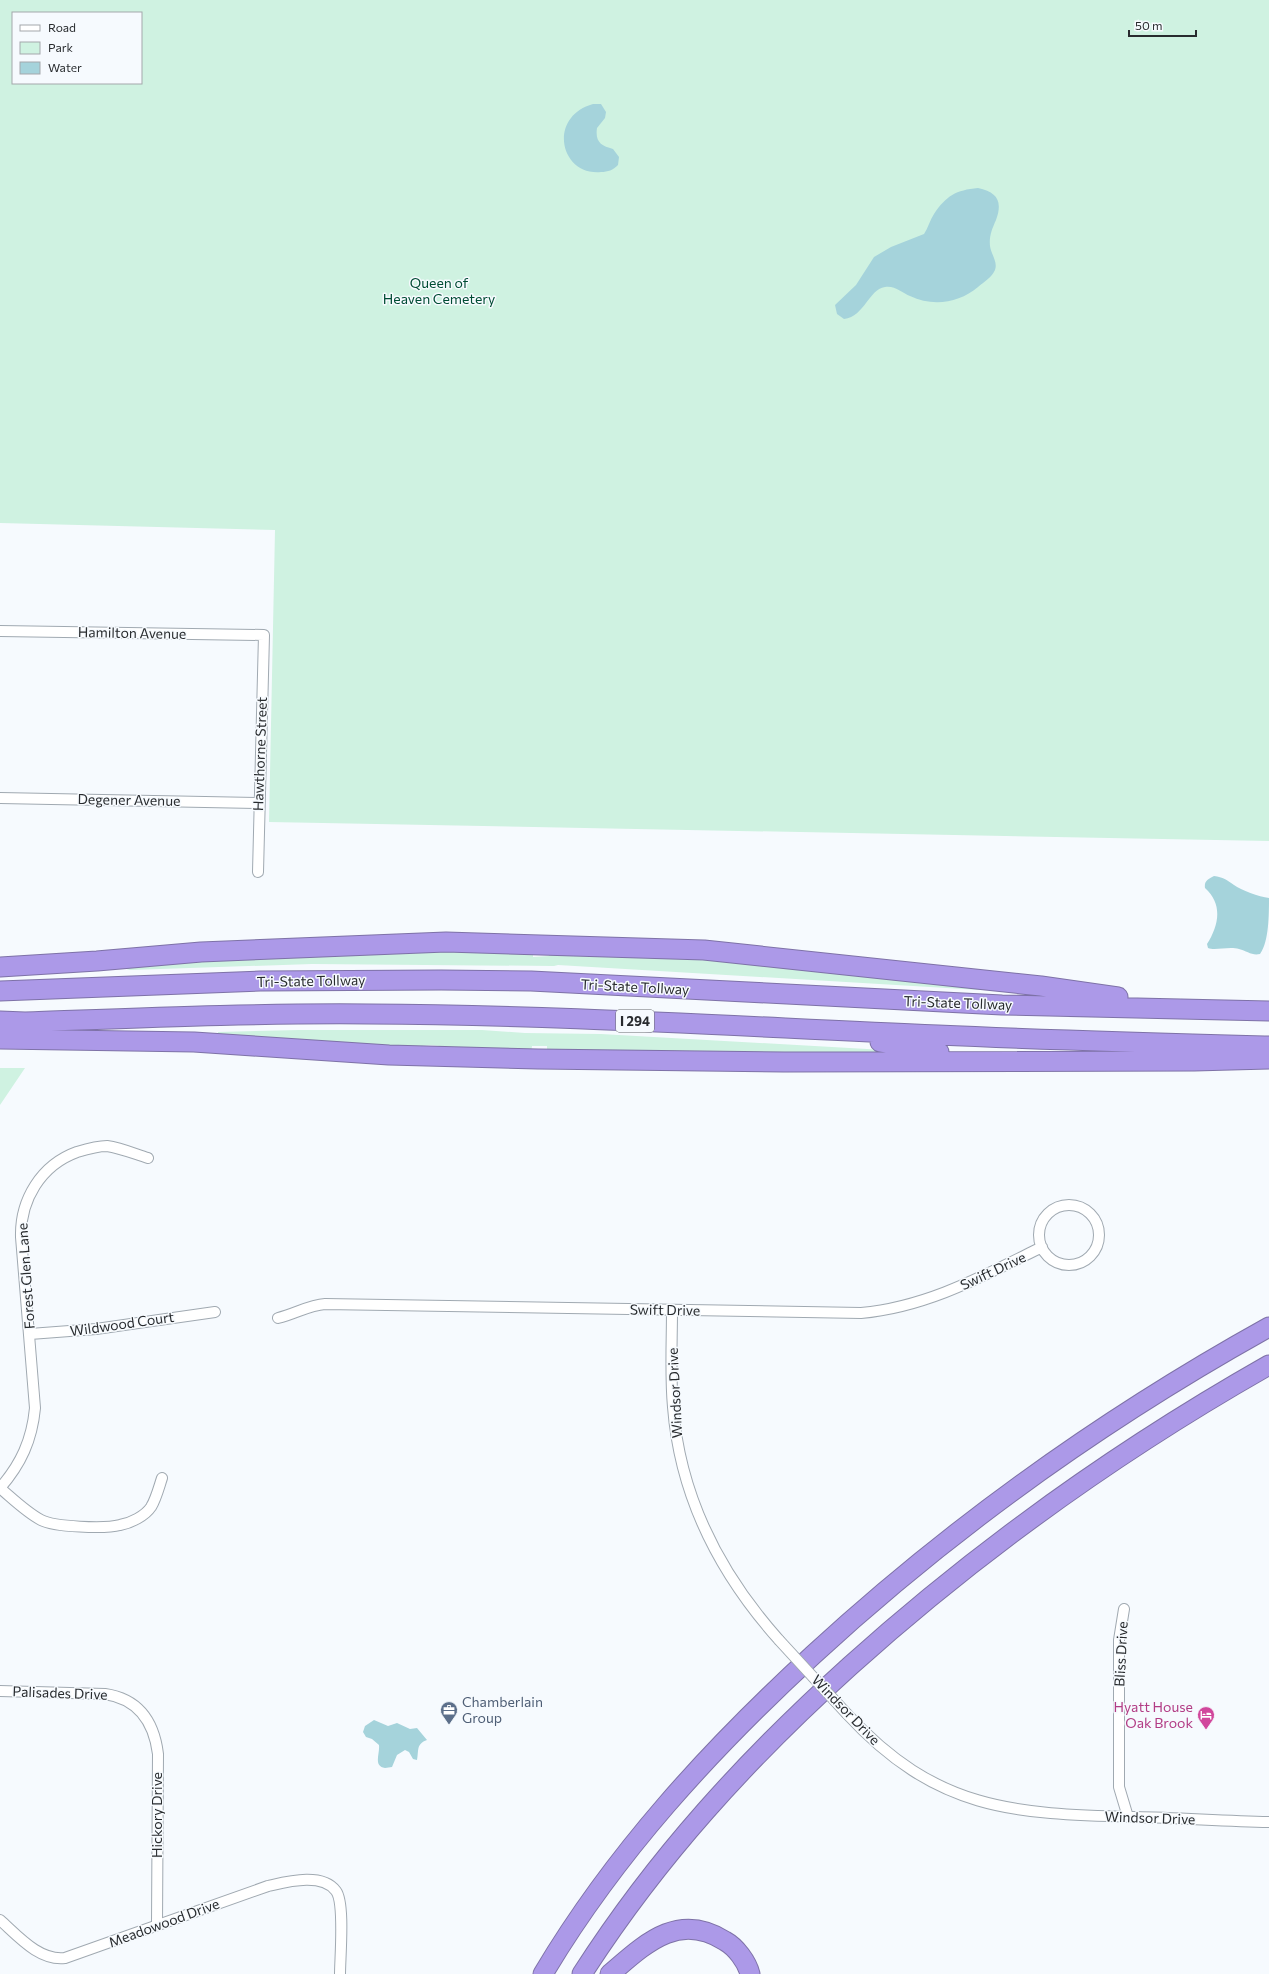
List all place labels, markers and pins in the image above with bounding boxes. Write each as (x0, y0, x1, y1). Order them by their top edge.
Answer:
place label: Chamberlain Group (462, 1693, 543, 1726)
place label: Hyatt House Oak Brook (1113, 1698, 1193, 1731)
office icon: Chamberlain Group (439, 1700, 459, 1725)
hotel icon: Hyatt House Oak Brook (1196, 1705, 1216, 1730)

